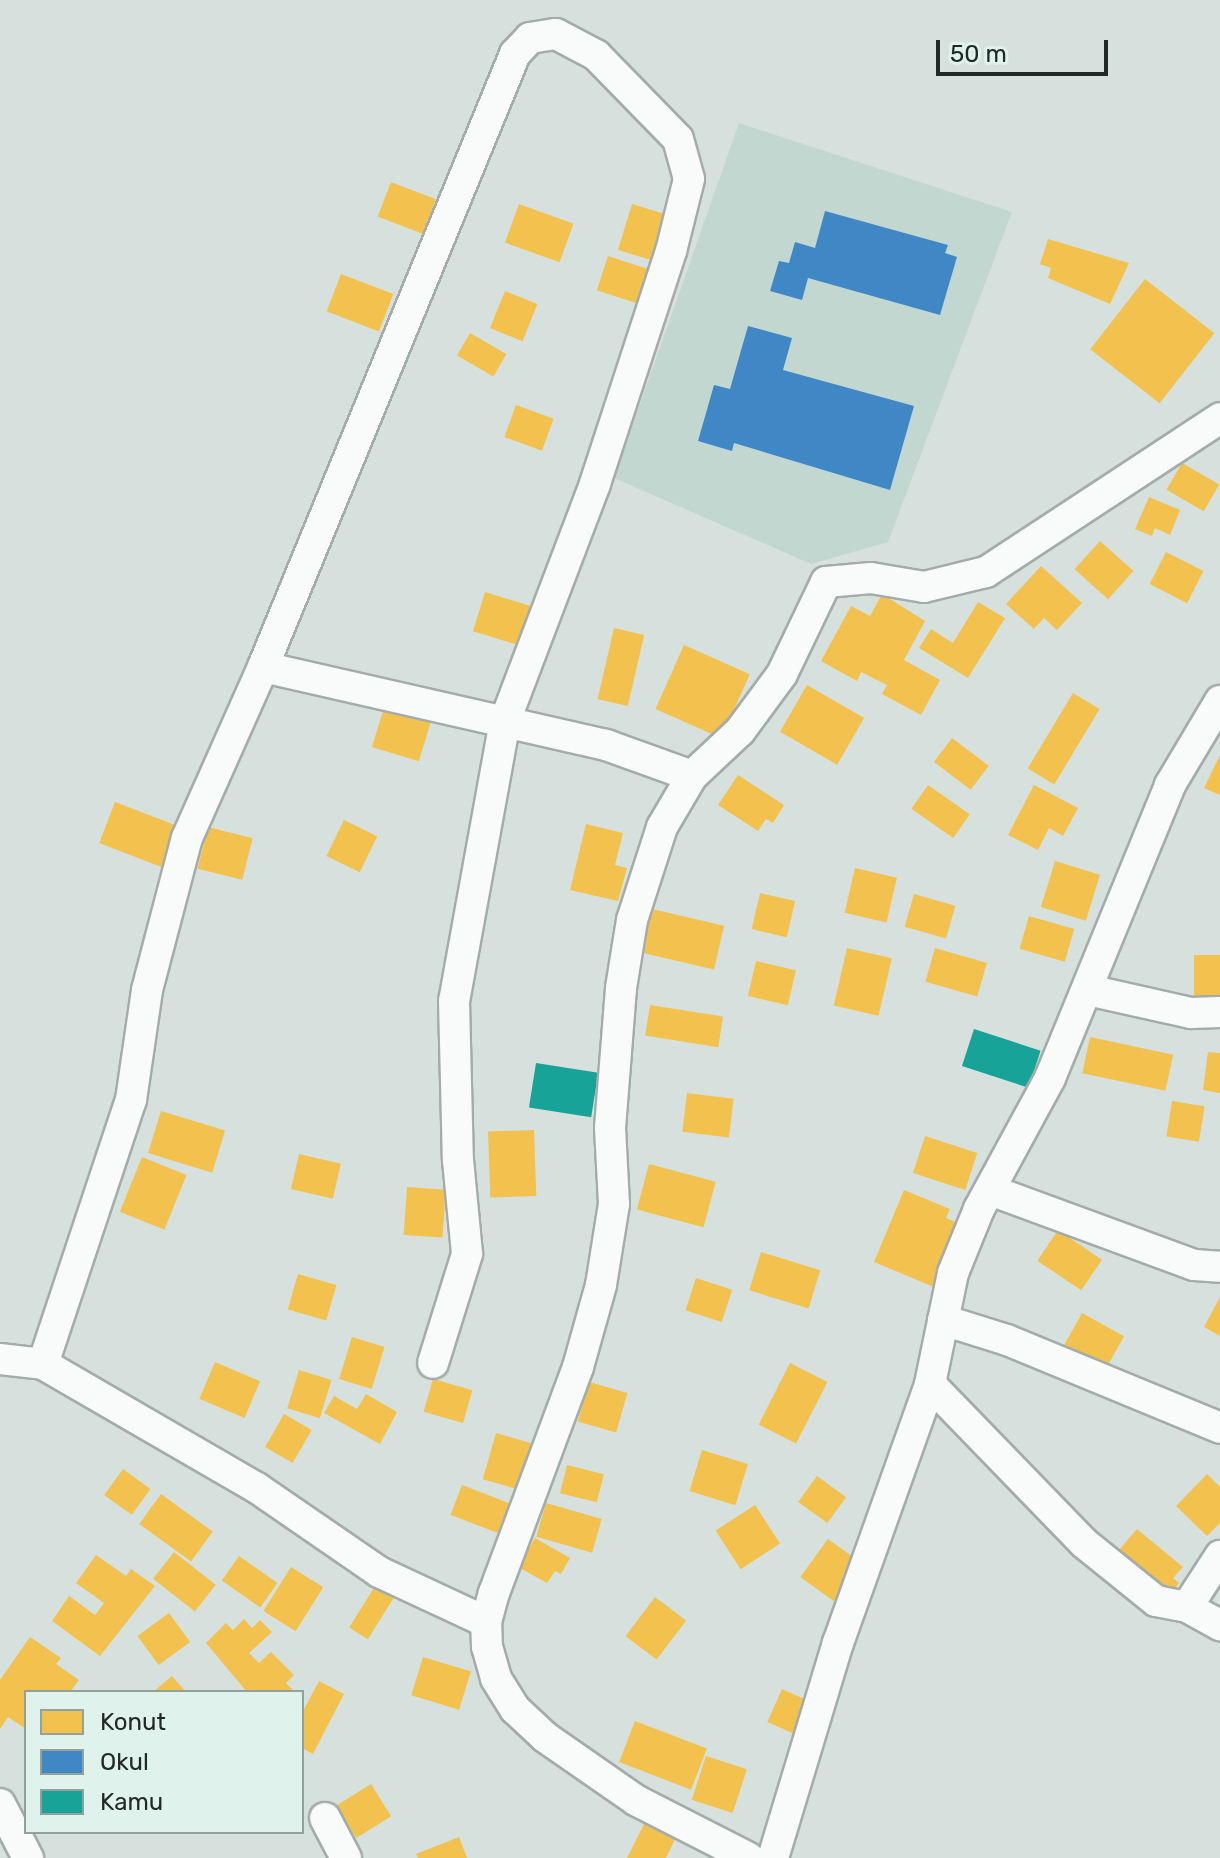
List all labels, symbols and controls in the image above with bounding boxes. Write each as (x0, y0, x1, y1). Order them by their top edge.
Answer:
scale bar (940, 24, 1112, 74)
text: 50 m (950, 40, 1007, 68)
legend (24, 1690, 304, 1834)
text: Konut (100, 1708, 166, 1736)
text: Okul (100, 1748, 149, 1776)
text: Kamu (100, 1788, 163, 1816)

